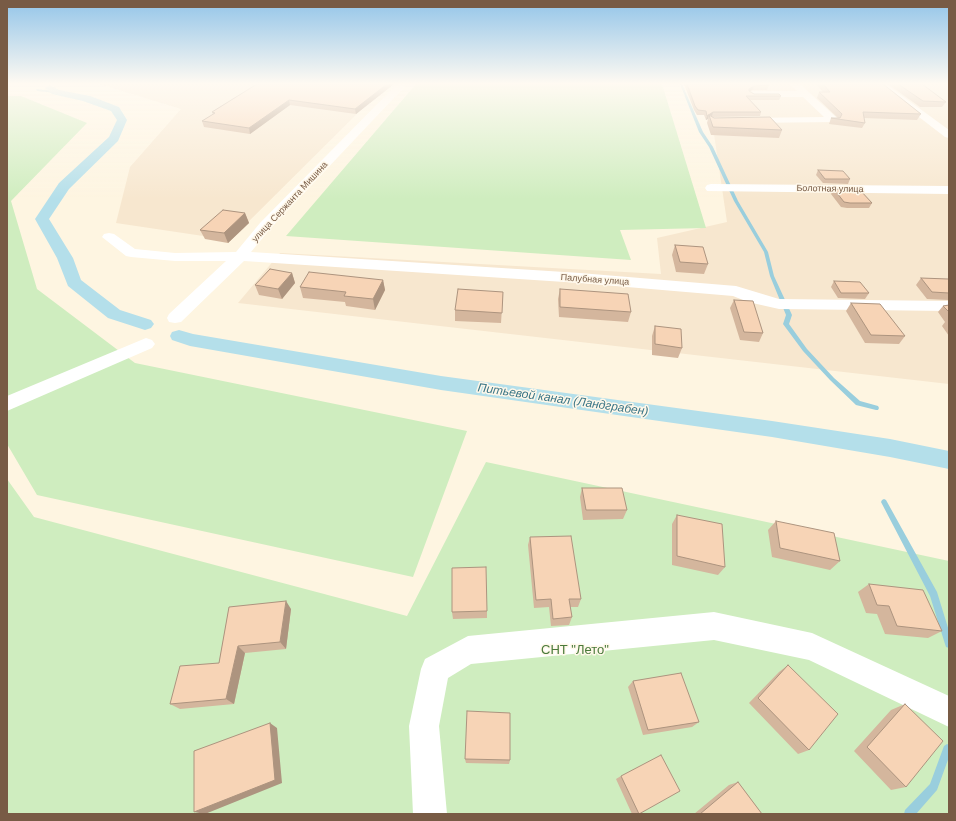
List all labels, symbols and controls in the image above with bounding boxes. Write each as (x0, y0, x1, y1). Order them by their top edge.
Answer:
street label: улица Сержанта Мишина (250, 160, 330, 244)
street label: Болотная улица (796, 183, 864, 195)
street label: Палубная улица (560, 272, 630, 288)
water label: Питьевой канал (Ландграбен) (477, 381, 649, 419)
park label: СНТ "Лето" (541, 642, 609, 658)

